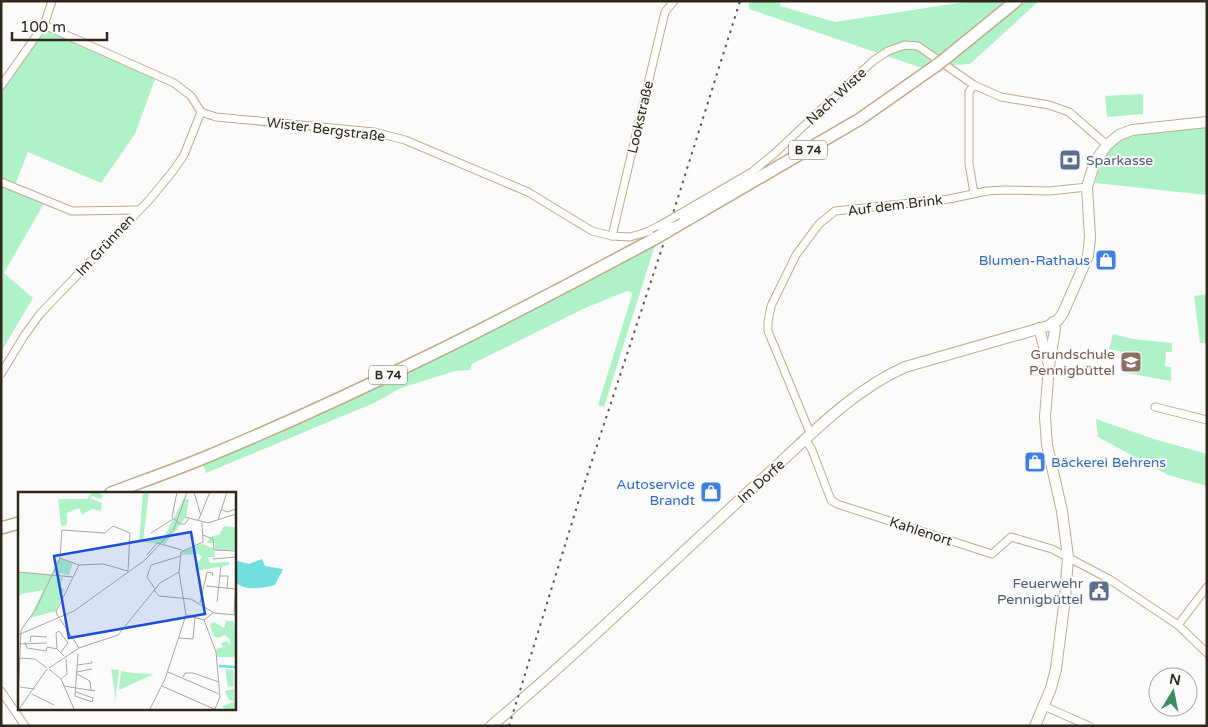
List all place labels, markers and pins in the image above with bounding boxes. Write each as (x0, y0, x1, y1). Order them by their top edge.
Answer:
bank icon: Sparkasse (1058, 148, 1082, 172)
place label: Sparkasse (1086, 152, 1153, 169)
shop icon: Blumen-Rathaus (1094, 248, 1118, 272)
place label: Blumen-Rathaus (979, 252, 1090, 269)
place label: Grundschule Pennigbüttel (1029, 346, 1115, 379)
school or university icon: Grundschule Pennigbüttel (1119, 350, 1143, 374)
shop icon: Bäckerei Behrens (1023, 450, 1047, 474)
place label: Bäckerei Behrens (1051, 454, 1166, 471)
place label: Autoservice Brandt (616, 476, 696, 509)
shop icon: Autoservice Brandt (699, 480, 723, 504)
place label: Feuerwehr Pennigbüttel (997, 575, 1084, 608)
public building icon: Feuerwehr Pennigbüttel (1087, 579, 1111, 603)

